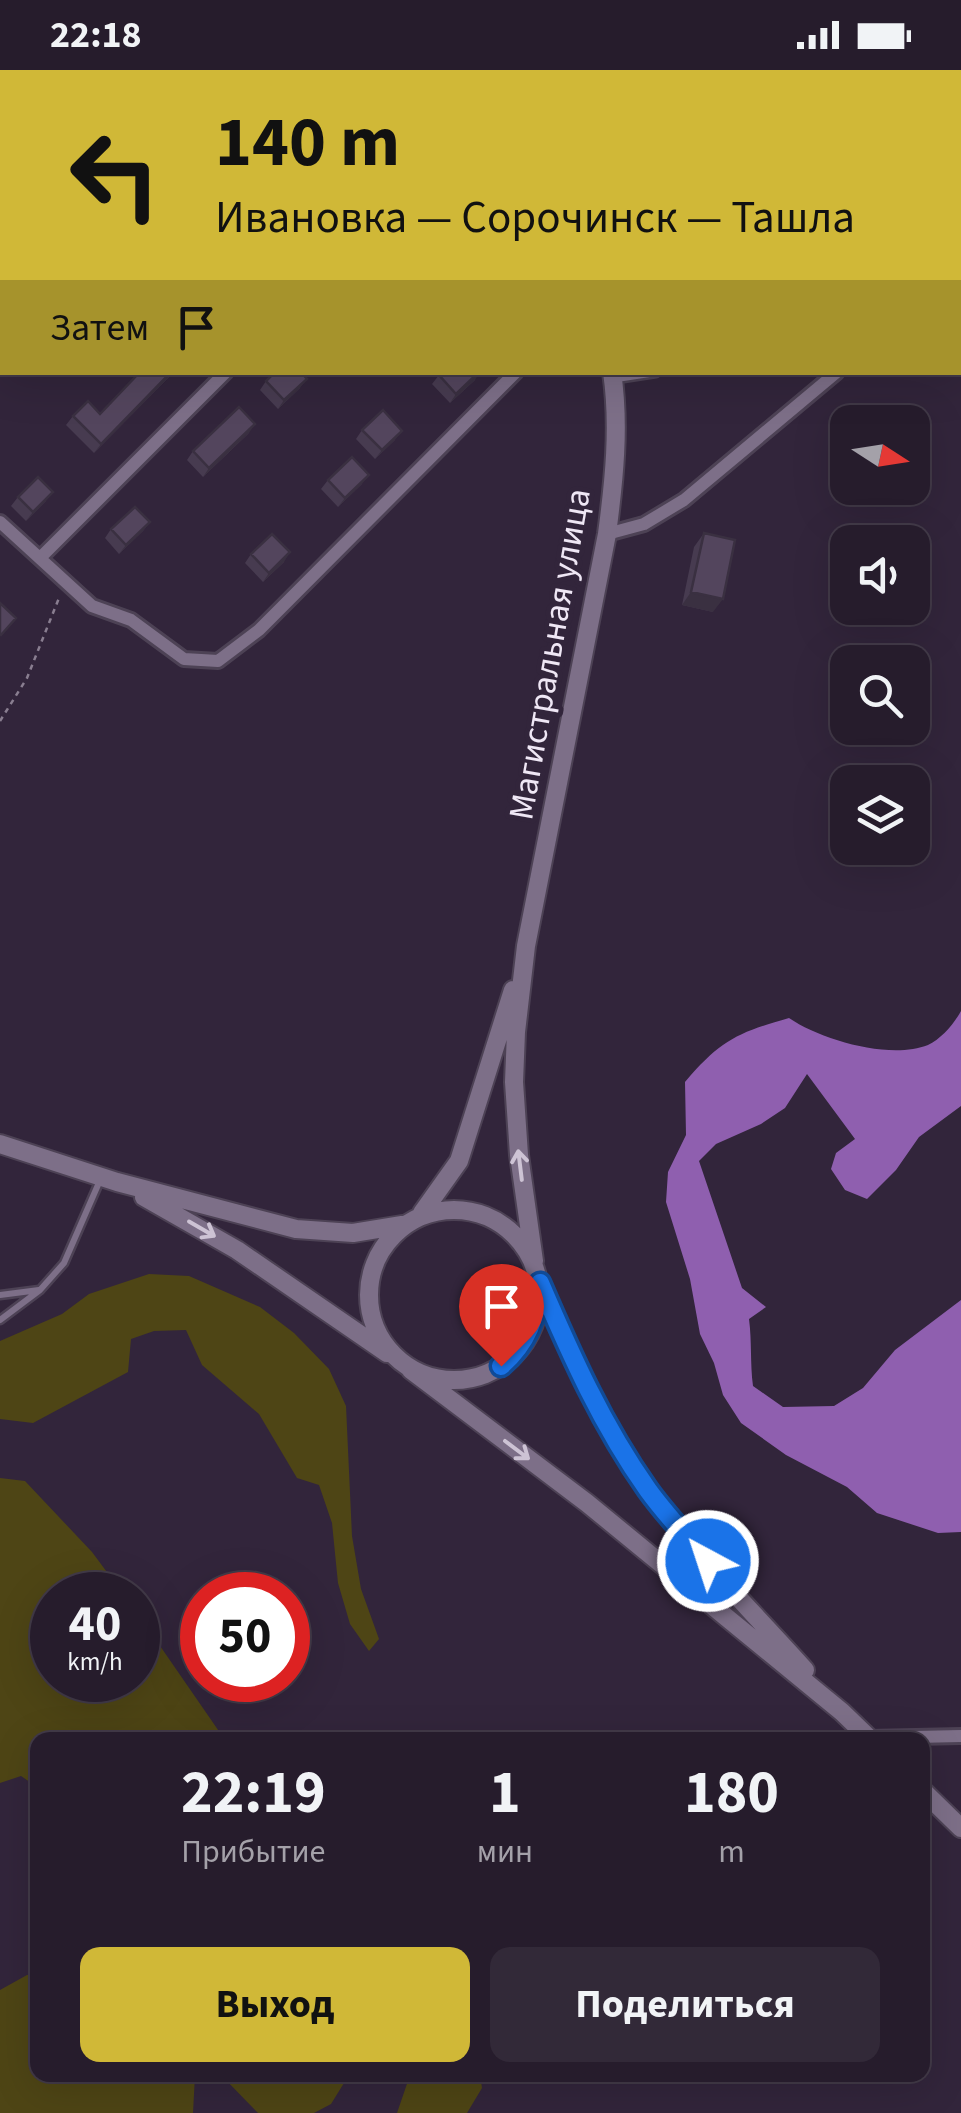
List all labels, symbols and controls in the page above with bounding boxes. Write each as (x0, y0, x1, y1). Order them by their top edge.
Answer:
text: 22:18 (50, 8, 142, 62)
text: 140 m (215, 93, 400, 193)
icon: left (50, 110, 180, 240)
text: Ивановка — Сорочинск — Ташла (215, 186, 855, 250)
icon: arrive (169, 300, 224, 355)
text: Затем (50, 301, 149, 355)
north arrow (830, 405, 930, 505)
map controls (830, 405, 930, 865)
street label: Магистральная улица (496, 485, 604, 824)
button: sound (830, 525, 930, 625)
button: search (830, 645, 930, 745)
button: layers (830, 765, 930, 865)
one-way arrow (511, 1149, 529, 1182)
one-way arrow (187, 1220, 216, 1240)
pin (459, 1264, 544, 1367)
icon: arrive (474, 1279, 529, 1334)
one-way arrow (503, 1439, 530, 1460)
position arrow (656, 1509, 760, 1613)
speed limit sign: 50 (180, 1572, 310, 1702)
text: 40 (69, 1589, 121, 1660)
text: km/h (67, 1644, 123, 1680)
text: 22:19 (181, 1751, 326, 1836)
text: 1 (489, 1751, 521, 1836)
text: 180 (684, 1751, 779, 1836)
text: Прибытие (181, 1829, 325, 1875)
text: мин (477, 1829, 533, 1875)
text: m (718, 1829, 745, 1875)
button: Выход (80, 1947, 470, 2062)
button: Поделиться (490, 1947, 880, 2062)

